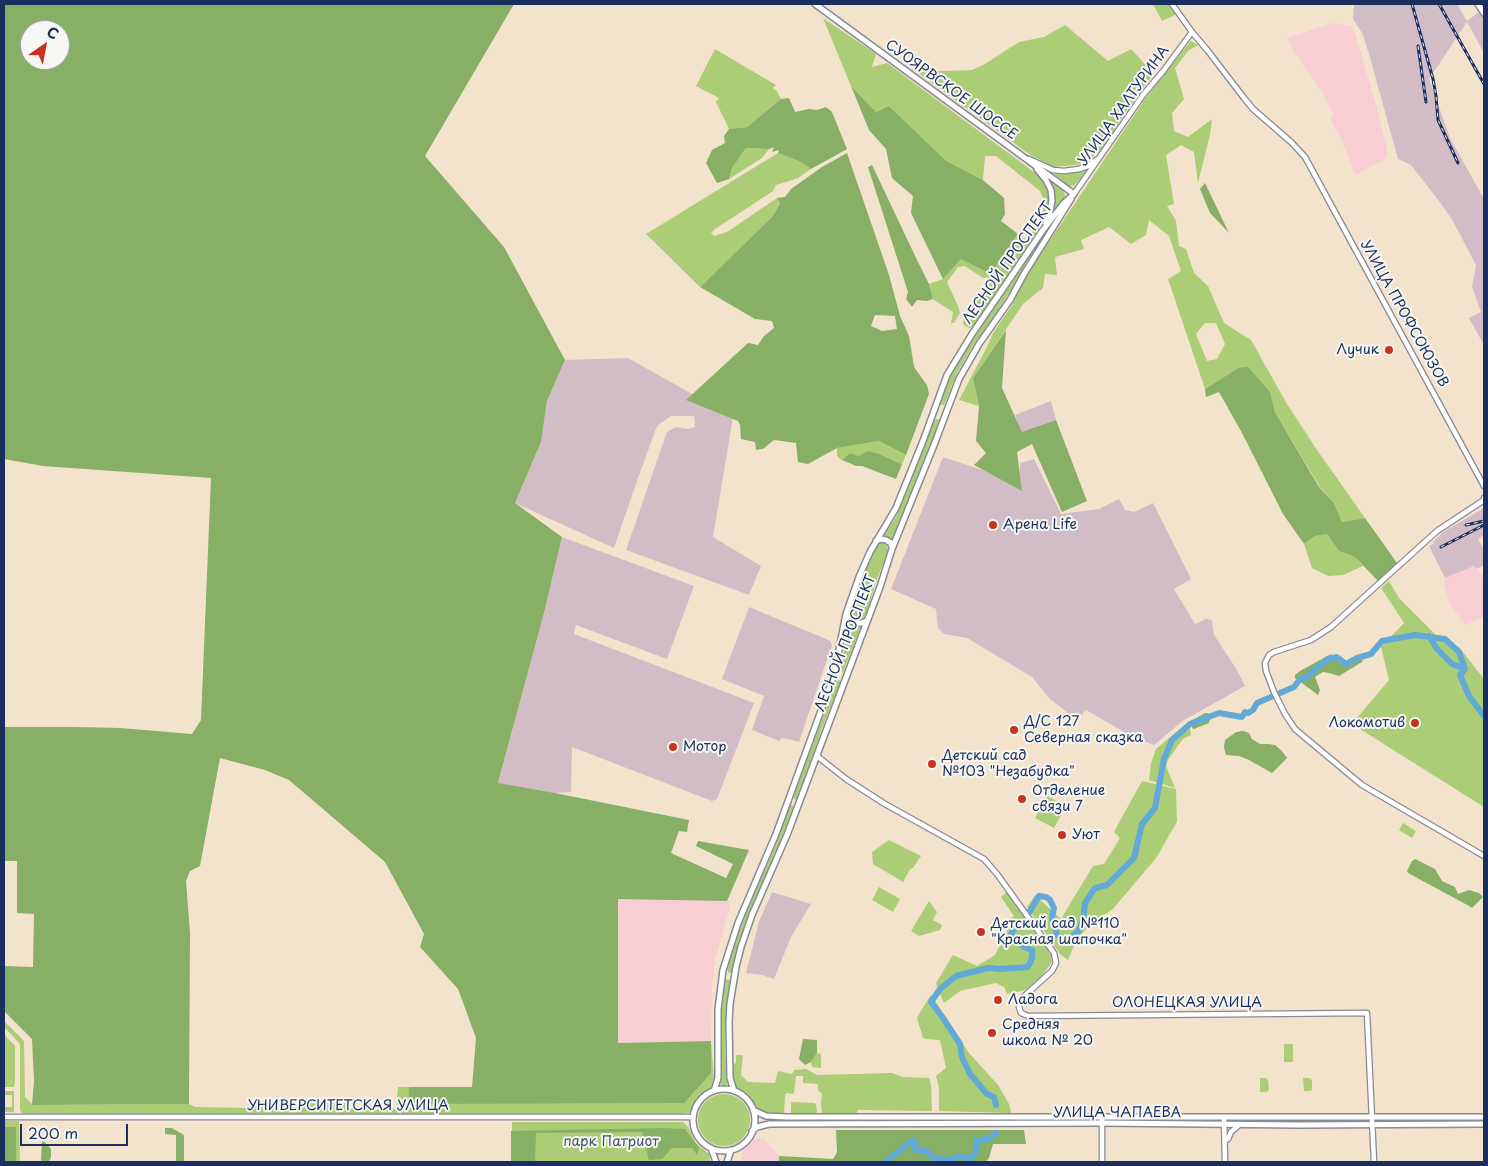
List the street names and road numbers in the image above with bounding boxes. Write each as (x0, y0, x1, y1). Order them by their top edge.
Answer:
street label: СУОЯРВСКОЕ ШОССЕ (882, 36, 1020, 144)
street label: УЛИЦА ХАЛТУРИНА (1075, 43, 1173, 169)
street label: ЛЕСНОЙ ПРОСПЕКТ (959, 199, 1057, 327)
street label: УЛИЦА ПРОФСОЮЗОВ (1357, 238, 1451, 390)
street label: ЛЕСНОЙ ПРОСПЕКТ (812, 572, 880, 714)
street label: ОЛОНЕЦКАЯ УЛИЦА (1112, 995, 1262, 1011)
street label: УНИВЕРСИТЕТСКАЯ УЛИЦА (247, 1098, 449, 1114)
street label: УЛИЦА ЧАПАЕВА (1053, 1105, 1181, 1121)

